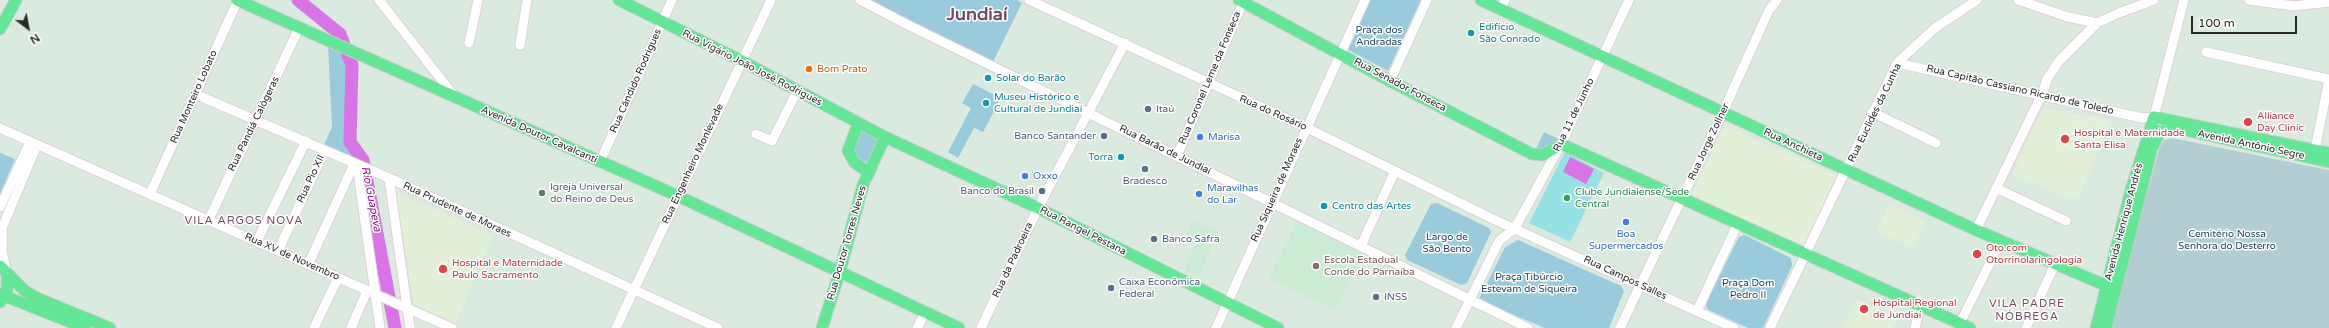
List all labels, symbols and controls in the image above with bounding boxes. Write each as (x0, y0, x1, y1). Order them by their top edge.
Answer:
district label: Jundiaí (947, 4, 1007, 26)
north arrow (8, 8, 48, 48)
scale bar (2193, 8, 2299, 34)
street label: Rua Coronel Leme da Fonseca (1176, 10, 1244, 146)
text: 100 m (2198, 16, 2235, 30)
place label: Edifício São Conrado (1479, 21, 1540, 44)
park label: Praça dos Andradas (1356, 24, 1402, 48)
street label: Rua Cândido Rodrigues (608, 27, 664, 135)
street label: Rua Vigário João José Rodrigues (680, 27, 824, 109)
marker: Edifício São Conrado (1466, 28, 1476, 38)
text: N (27, 31, 42, 46)
street label: Rua Monteiro Lobato (168, 49, 220, 145)
street label: Rua Senador Fonseca (1352, 56, 1448, 114)
street label: Rua Euclides da Cunha (1846, 62, 1904, 164)
place label: Bom Prato (817, 63, 868, 75)
street label: Rua Capitão Cassiano Ricardo de Toledo (1925, 63, 2115, 117)
marker: Bom Prato (804, 64, 814, 74)
place label: Solar do Barão (996, 72, 1066, 84)
marker: Solar do Barão (983, 73, 993, 83)
street label: Rua Pandiá Calógeras (226, 75, 282, 173)
street label: Rua 11 de Junho (1551, 76, 1597, 154)
place label: Museu Histórico e Cultural de Jundiaí (994, 91, 1082, 114)
street label: Rua do Rosário (1237, 93, 1309, 133)
marker: Museu Histórico e Cultural de Jundiaí (981, 98, 991, 108)
street label: Rua Engenheiro Monlevade (660, 102, 726, 226)
street label: Rua Jorge Zollner (1686, 102, 1732, 182)
place label: Itaú (1156, 103, 1174, 115)
street label: Avenida Doutor Cavalcanti (479, 104, 599, 166)
marker: Itaú (1143, 104, 1153, 114)
place label: Alliance Day Clinic (2257, 110, 2304, 134)
marker: Alliance Day Clinic (2242, 116, 2254, 128)
street label: Rua Barão de Jundiaí (1117, 123, 1213, 177)
street label: Rua Anchieta (1761, 126, 1825, 164)
place label: Hospital e Maternidade Santa Elisa (2074, 127, 2185, 150)
street label: Avenida Antônio Segre (2196, 128, 2306, 162)
place label: Banco Santander (1014, 130, 1096, 142)
marker: Banco Santander (1099, 131, 1109, 141)
place label: Marisa (1208, 131, 1240, 143)
marker: Marisa (1195, 132, 1205, 142)
marker: Hospital e Maternidade Santa Elisa (2059, 133, 2071, 145)
street label: Rua Siqueira de Moraes (1249, 136, 1305, 244)
place label: Torra (1088, 151, 1113, 163)
marker: Torra (1116, 152, 1126, 162)
street label: Rua Pio XII (295, 153, 327, 205)
street label: Avenida Henrique Andrés (2103, 162, 2145, 282)
marker: Bradesco (1140, 164, 1150, 174)
water label: Rio Guapeva (358, 165, 384, 233)
place label: Oxxo (1033, 170, 1058, 182)
marker: Oxxo (1020, 171, 1030, 181)
place label: Bradesco (1123, 175, 1167, 187)
street label: Rua Prudente de Moraes (401, 180, 513, 240)
place label: Igreja Universal do Reino de Deus (550, 181, 633, 204)
place label: Maravilhas do Lar (1207, 182, 1258, 206)
street label: Rua Doutor Torres Neves (825, 184, 869, 302)
place label: Banco do Brasil (960, 185, 1034, 197)
marker: Banco do Brasil (1037, 186, 1047, 196)
place label: Clube Jundiaiense/Sede Central (1575, 186, 1689, 210)
marker: Igreja Universal do Reino de Deus (537, 188, 547, 198)
marker: Maravilhas do Lar (1194, 189, 1204, 199)
marker: Clube Jundiaiense/Sede Central (1562, 193, 1572, 203)
place label: Centro das Artes (1332, 200, 1411, 212)
marker: Centro das Artes (1319, 201, 1329, 211)
street label: Rua Rangel Pestana (1038, 204, 1128, 258)
district label: VILA ARGOS NOVA (185, 214, 303, 228)
marker: Boa Supermercados (1621, 217, 1631, 227)
street label: Rua da Padroeira (990, 220, 1036, 300)
place label: Boa Supermercados (1589, 228, 1663, 252)
park label: Cemitério Nossa Senhora do Desterro (2178, 228, 2276, 252)
street label: Rua XV de Novembro (243, 231, 341, 283)
park label: Largo de São Bento (1423, 231, 1471, 254)
place label: Banco Safra (1162, 233, 1220, 245)
marker: Banco Safra (1149, 234, 1159, 244)
place label: Oto.com Otorrinolaringologia (1986, 242, 2082, 266)
marker: Oto.com Otorrinolaringologia (1971, 248, 1983, 260)
place label: Escola Estadual Conde do Parnaíba (1324, 254, 1415, 278)
street label: Rua Campos Salles (1582, 254, 1668, 302)
place label: Hospital e Maternidade Paulo Sacramento (452, 257, 563, 280)
marker: Escola Estadual Conde do Parnaíba (1311, 261, 1321, 271)
marker: Hospital e Maternidade Paulo Sacramento (437, 263, 449, 275)
park label: Praça Tibúrcio Estevam de Siqueira (1481, 271, 1577, 294)
place label: Caixa Econômica Federal (1119, 276, 1200, 300)
park label: Praça Dom Pedro II (1722, 277, 1774, 300)
marker: Caixa Econômica Federal (1106, 283, 1116, 293)
place label: INSS (1384, 291, 1407, 303)
marker: INSS (1371, 292, 1381, 302)
place label: Hospital Regional de Jundiaí (1873, 297, 1956, 320)
district label: VILA PADRE NÓBREGA (1989, 297, 2065, 323)
marker: Hospital Regional de Jundiaí (1858, 303, 1870, 315)

